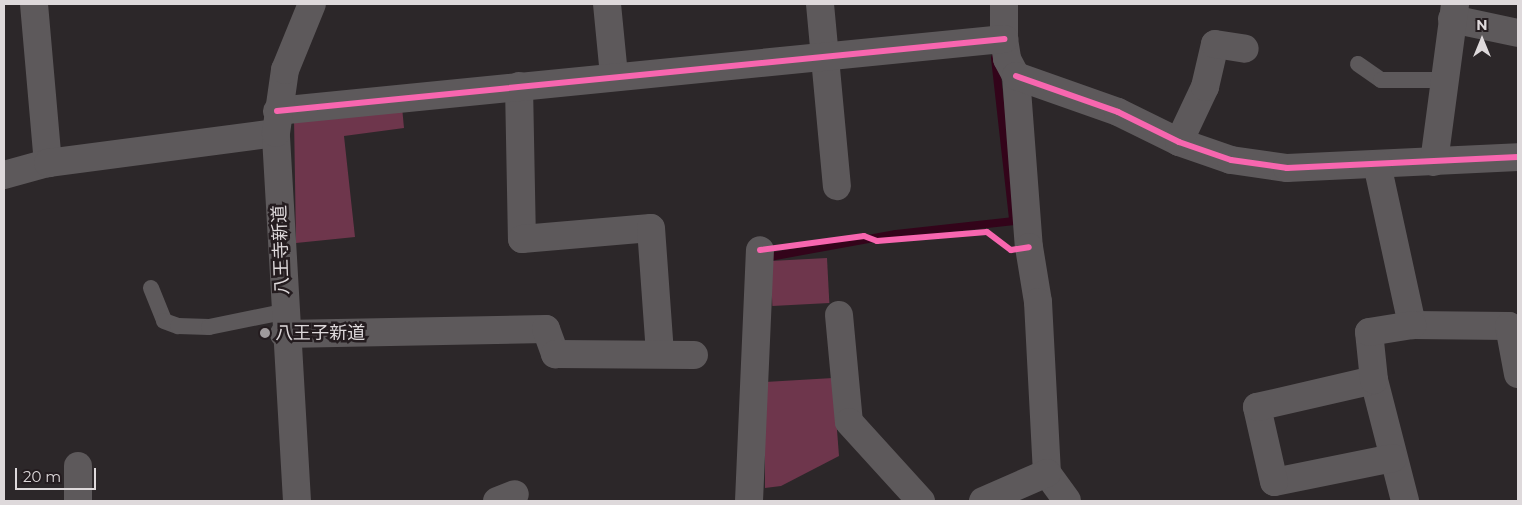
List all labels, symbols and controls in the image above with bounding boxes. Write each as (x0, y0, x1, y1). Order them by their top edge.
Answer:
north arrow (1457, 15, 1507, 65)
text: N (1476, 16, 1488, 34)
street label: 八王寺新道 (269, 205, 293, 295)
place label: 八王子新道 (275, 322, 365, 344)
marker: 八王子新道 (259, 327, 271, 339)
scale bar (18, 458, 99, 490)
text: 20 m (23, 467, 61, 486)

